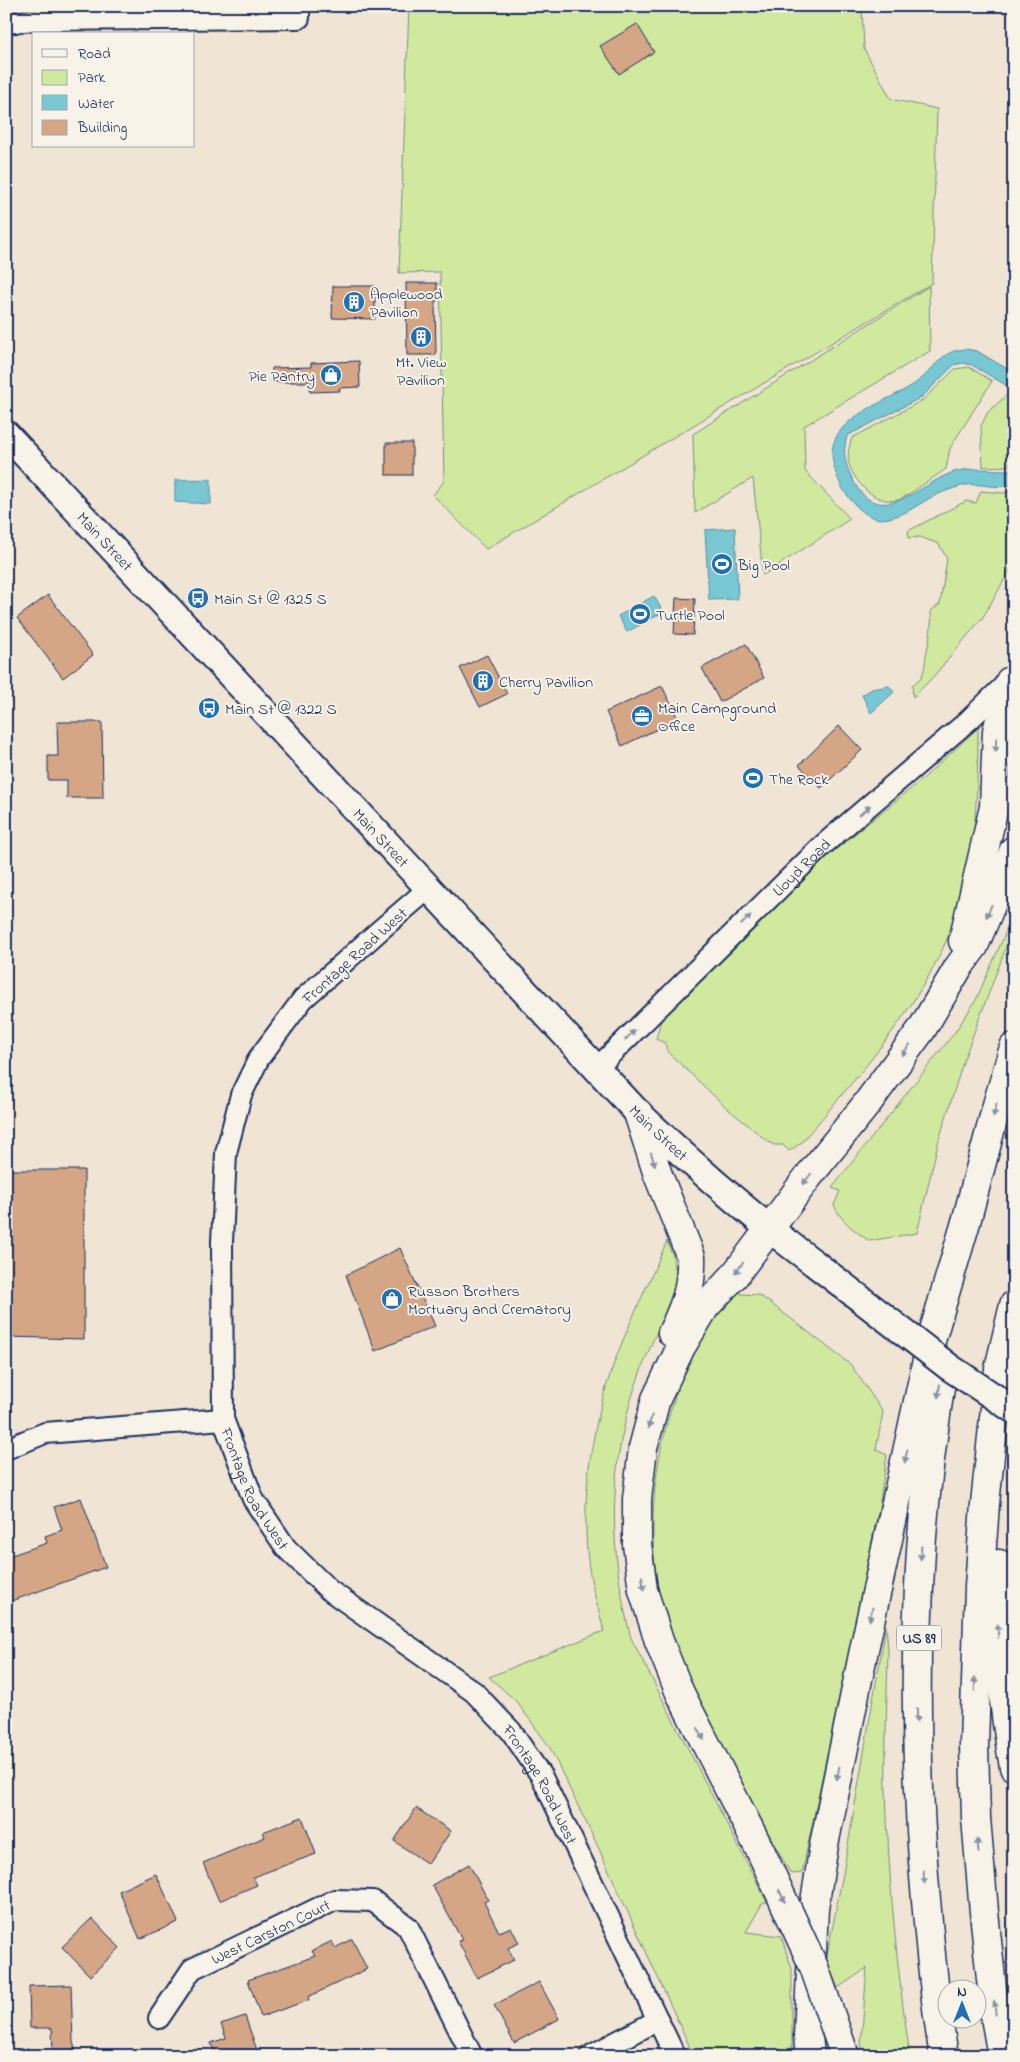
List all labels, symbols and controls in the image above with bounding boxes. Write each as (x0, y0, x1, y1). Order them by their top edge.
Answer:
legend (32, 32, 195, 148)
text: Road (78, 43, 111, 65)
text: Park (78, 67, 106, 89)
text: Water (78, 93, 114, 115)
text: Building (77, 117, 127, 140)
place label: Applewood Pavilion (370, 283, 443, 325)
building icon: Applewood Pavilion (342, 290, 366, 314)
building icon: Mt. View Pavilion (409, 325, 433, 349)
place label: Mt. View Pavilion (395, 351, 447, 393)
shop icon: Pie Pantry (319, 363, 343, 387)
place label: Pie Pantry (249, 365, 315, 389)
street label: Main Street (70, 507, 138, 578)
sports icon: Big Pool (710, 552, 734, 576)
place label: Big Pool (737, 554, 790, 578)
bus stop icon: Main St @ 1325 S (186, 586, 210, 610)
place label: Main St @ 1325 S (214, 588, 327, 612)
sports icon: Turtle Pool (628, 602, 652, 626)
place label: Turtle Pool (656, 604, 725, 628)
building icon: Cherry Pavilion (471, 669, 495, 693)
place label: Cherry Pavilion (499, 671, 593, 695)
bus stop icon: Main St @ 1322 S (197, 696, 221, 720)
place label: Main Campground Office (658, 697, 776, 739)
place label: Main St @ 1322 S (225, 698, 337, 722)
office icon: Main Campground Office (630, 704, 654, 728)
one-way arrow (992, 737, 1000, 753)
sports icon: The Rock (741, 766, 765, 790)
place label: The Rock (769, 768, 829, 792)
street label: Main Street (346, 804, 414, 874)
one-way arrow (858, 804, 870, 816)
street label: Lloyd Road (768, 833, 837, 903)
street label: Frontage Road West (297, 902, 414, 1011)
one-way arrow (985, 904, 993, 918)
one-way arrow (739, 914, 751, 926)
one-way arrow (624, 1029, 636, 1041)
one-way arrow (901, 1044, 911, 1057)
street label: Main Street (622, 1100, 693, 1168)
one-way arrow (991, 1103, 999, 1118)
one-way arrow (650, 1152, 658, 1167)
one-way arrow (802, 1172, 812, 1186)
one-way arrow (734, 1261, 745, 1274)
place label: Russon Brothers Mortuary and Crematory (408, 1280, 571, 1322)
shop icon: Russon Brothers Mortuary and Crematory (380, 1287, 404, 1311)
one-way arrow (935, 1384, 943, 1400)
one-way arrow (645, 1414, 653, 1429)
street label: Frontage Road West (213, 1423, 294, 1556)
one-way arrow (902, 1448, 910, 1463)
one-way arrow (917, 1545, 925, 1561)
one-way arrow (639, 1575, 647, 1591)
one-way arrow (867, 1607, 875, 1622)
one-way arrow (994, 1623, 1002, 1639)
road number: US 89 (896, 1626, 942, 1650)
one-way arrow (972, 1675, 980, 1691)
one-way arrow (914, 1707, 922, 1723)
street label: Frontage Road West (496, 1719, 583, 1849)
one-way arrow (697, 1727, 705, 1741)
one-way arrow (834, 1766, 842, 1782)
one-way arrow (974, 1838, 982, 1854)
one-way arrow (921, 1870, 929, 1886)
one-way arrow (777, 1889, 786, 1904)
street label: West Carston Court (207, 1894, 335, 1972)
north arrow (938, 1980, 988, 2030)
text: N (957, 1982, 967, 2003)
one-way arrow (990, 1999, 998, 2015)

